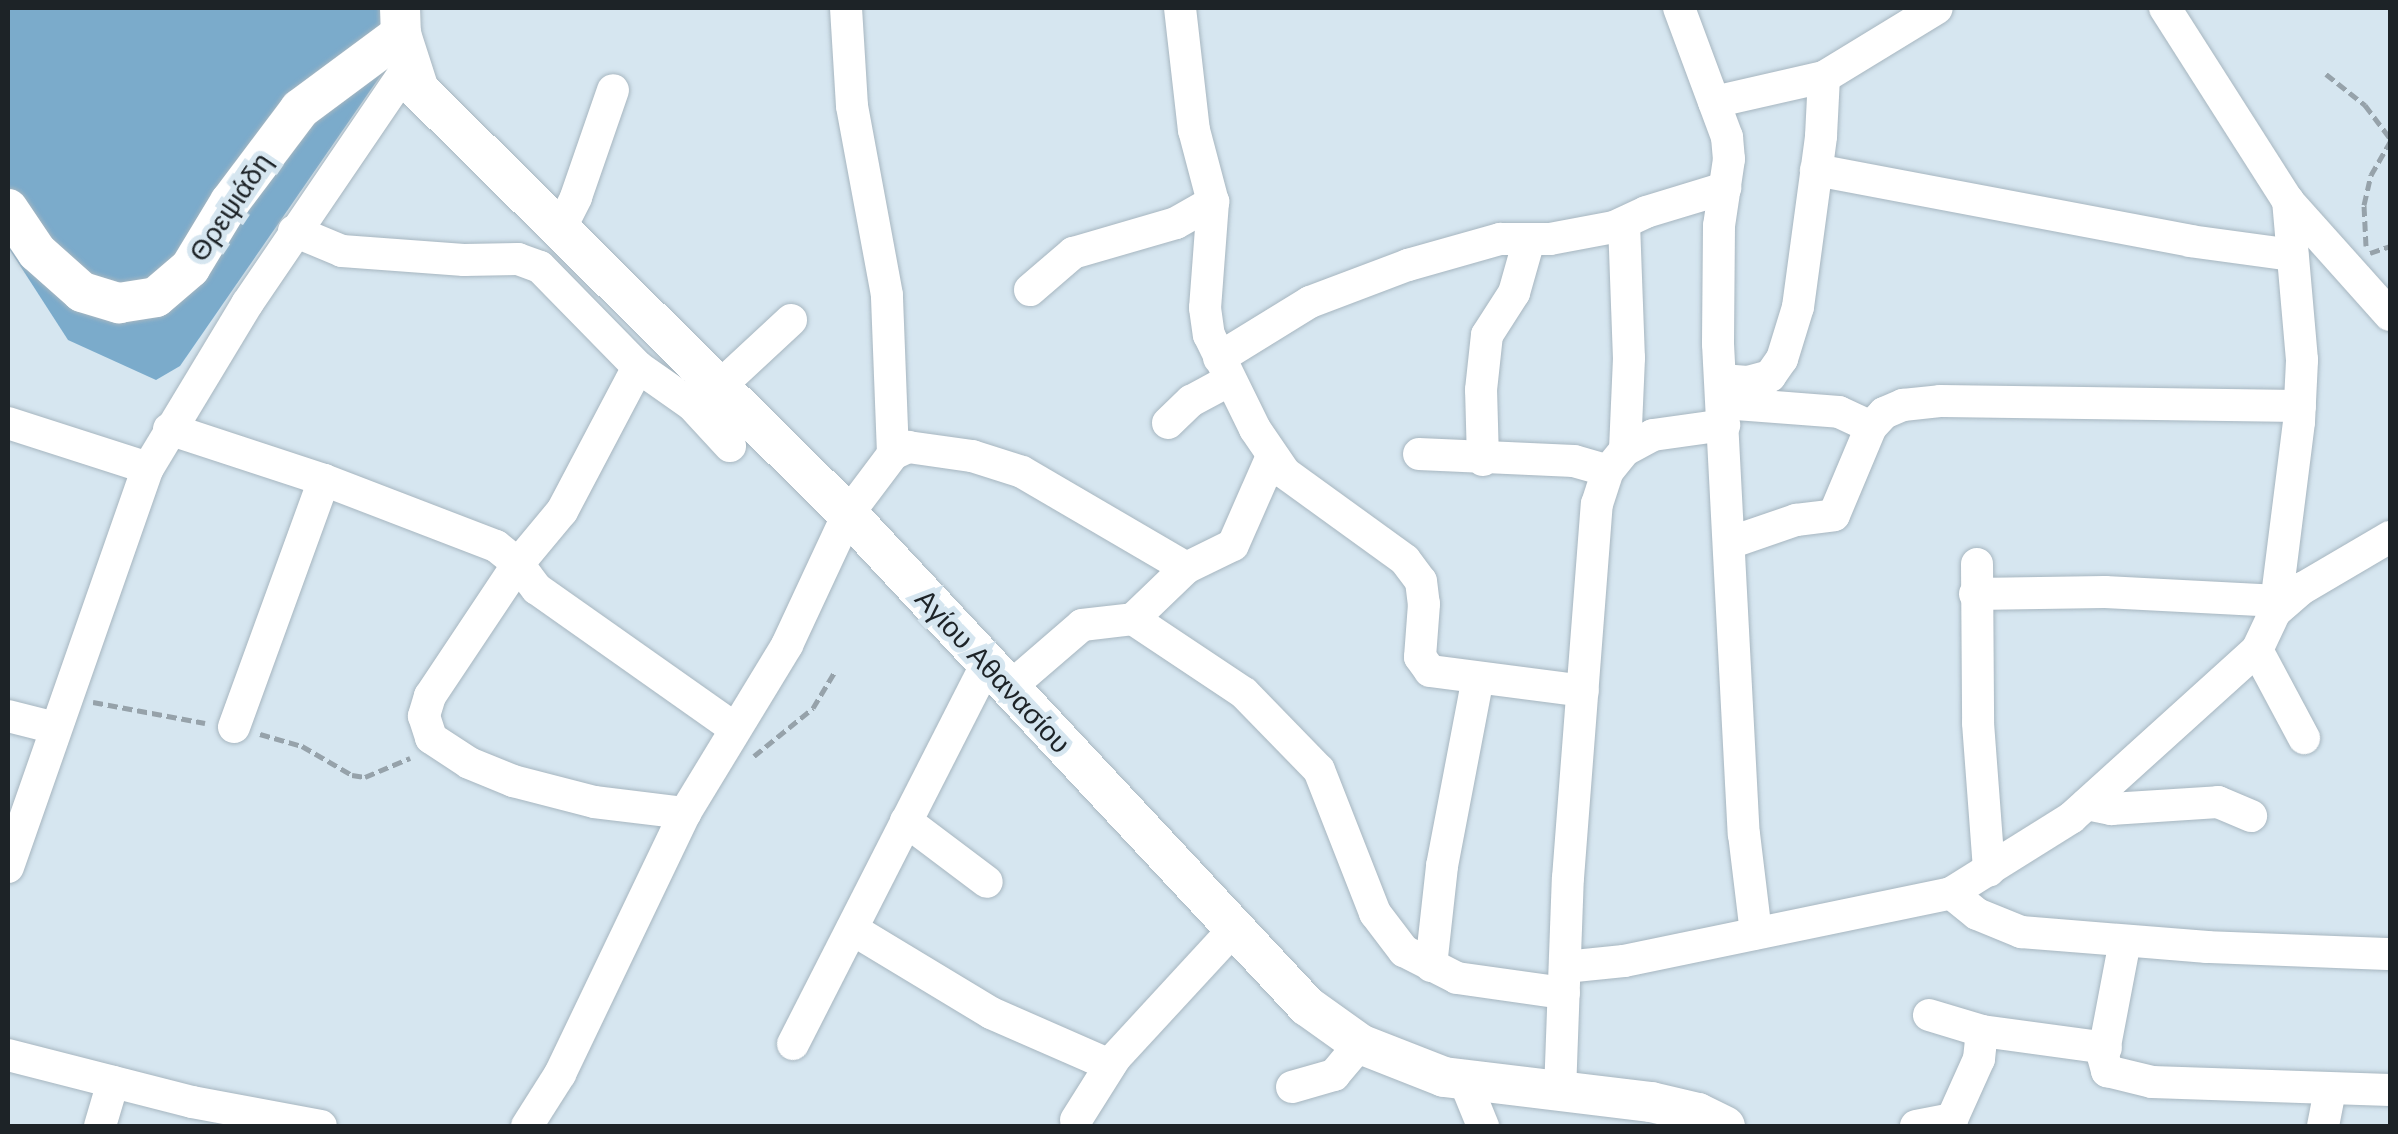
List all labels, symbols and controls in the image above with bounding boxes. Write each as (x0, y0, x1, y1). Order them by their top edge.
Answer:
street label: Θρεψιάδη (181, 146, 279, 268)
street label: Αγίου Αθανασίου (909, 582, 1077, 760)

